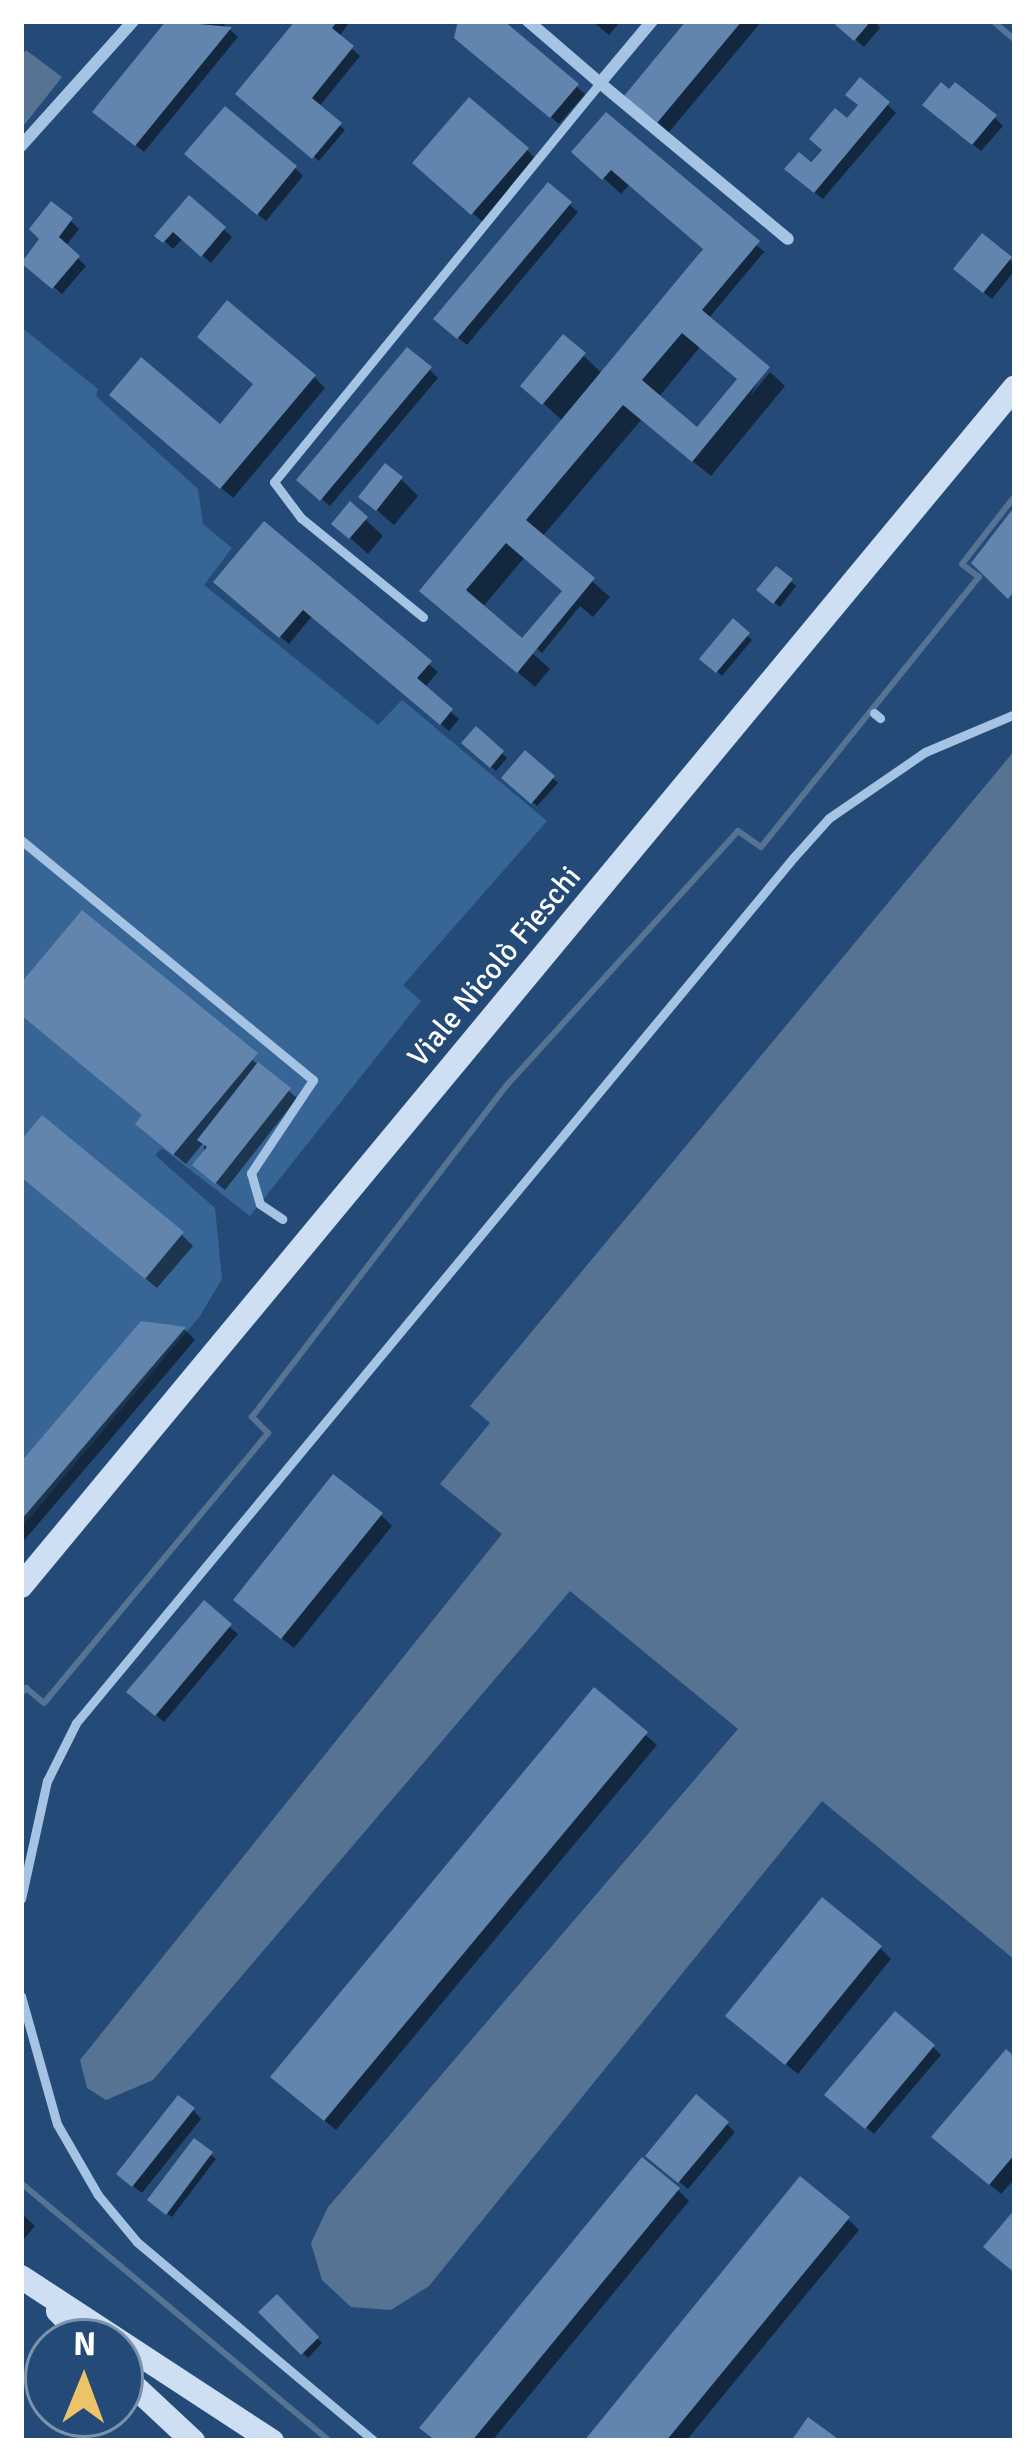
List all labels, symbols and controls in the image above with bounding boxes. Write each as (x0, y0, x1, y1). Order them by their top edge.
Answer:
street label: Viale Nicolò Fieschi (401, 860, 589, 1074)
north arrow (24, 2318, 144, 2438)
text: N (73, 2324, 96, 2365)

